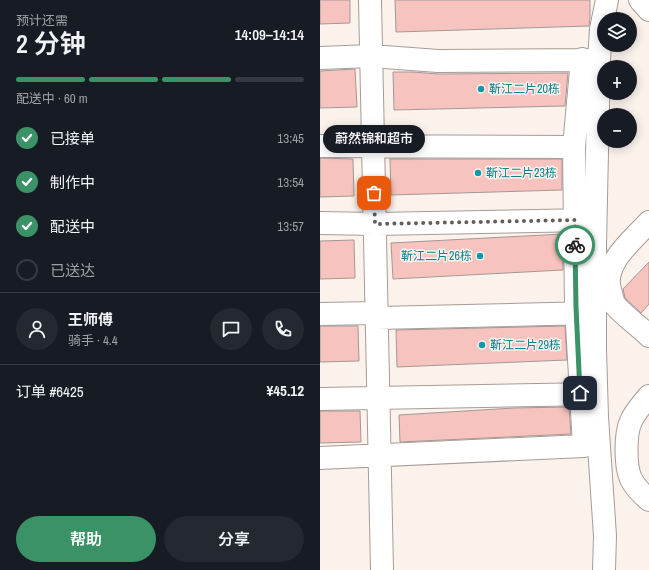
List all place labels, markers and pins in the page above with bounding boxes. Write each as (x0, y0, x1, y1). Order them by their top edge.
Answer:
place label: 靳江二片20栋 (489, 81, 560, 97)
marker: 靳江二片20栋 (476, 84, 486, 94)
callout: 蔚然锦和超市 (323, 125, 425, 153)
place label: 靳江二片23栋 (486, 165, 557, 181)
marker: 靳江二片23栋 (473, 168, 483, 178)
pin (357, 176, 391, 210)
place label: 靳江二片26栋 (401, 248, 472, 264)
marker: 靳江二片26栋 (475, 251, 485, 261)
place label: 靳江二片29栋 (490, 337, 561, 353)
marker: 靳江二片29栋 (477, 340, 487, 350)
pin (563, 376, 597, 410)

